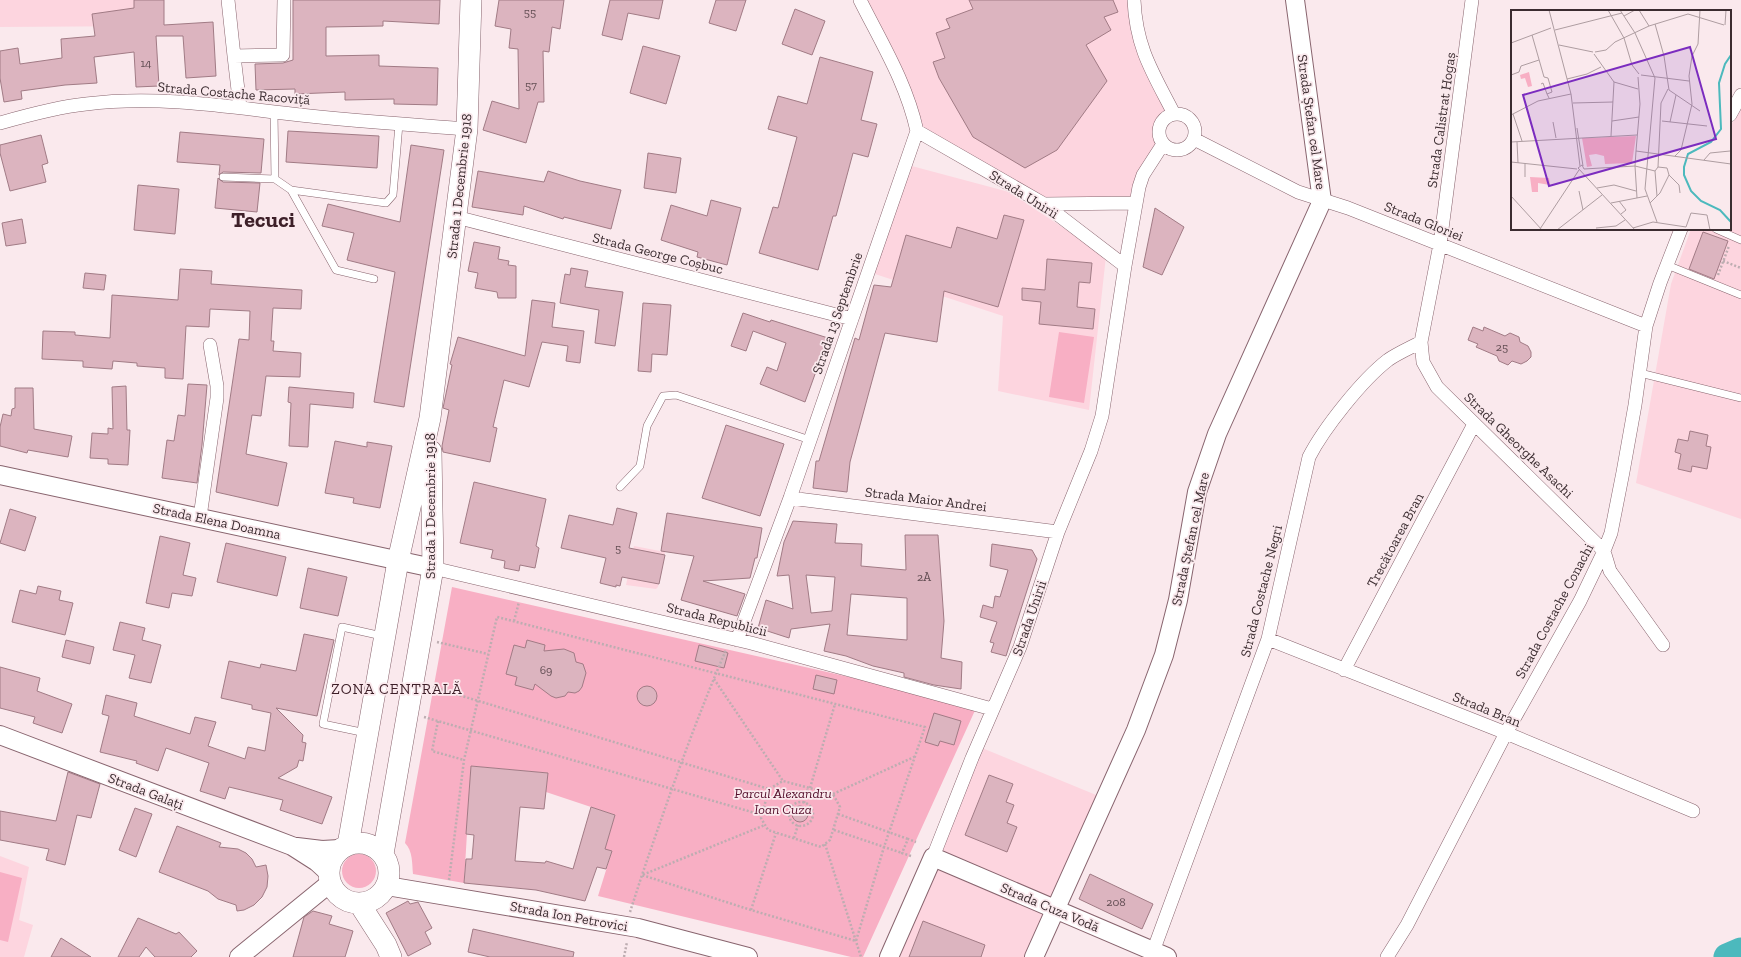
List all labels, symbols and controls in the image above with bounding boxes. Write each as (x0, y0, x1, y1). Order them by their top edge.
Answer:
house number: 55 (524, 5, 536, 19)
inset map (1511, 10, 1731, 230)
street label: Strada Calistrat Hogaș (1424, 51, 1459, 189)
street label: Strada Ștefan cel Mare (1294, 54, 1329, 191)
house number: 14 (140, 56, 152, 70)
street label: Strada Costache Racoviță (157, 78, 311, 109)
house number: 57 (525, 78, 537, 92)
street label: Strada 1 Decembrie 1918 (443, 113, 476, 259)
street label: Strada Unirii (986, 166, 1062, 222)
street label: Strada Gloriei (1382, 198, 1466, 245)
district label: Tecuci (231, 206, 295, 233)
street label: Strada George Coșbuc (591, 229, 725, 278)
street label: Strada 13 Septembrie (809, 250, 866, 376)
house number: 25 (1496, 340, 1508, 354)
street label: Strada Gheorghe Asachi (1461, 389, 1577, 502)
street label: Strada 1 Decembrie 1918 (422, 433, 439, 579)
street label: Strada Ștefan cel Mare (1168, 470, 1213, 607)
street label: Strada Maior Andrei (864, 484, 988, 515)
street label: Trecătoarea Bran (1363, 490, 1428, 591)
street label: Strada Elena Doamna (151, 500, 283, 543)
street label: Strada Costache Negri (1237, 523, 1286, 659)
house number: 5 (615, 541, 621, 555)
street label: Strada Costache Conachi (1512, 541, 1597, 682)
house number: 2A (917, 570, 931, 584)
street label: Strada Unirii (1009, 578, 1050, 658)
street label: Strada Republicii (665, 599, 769, 640)
house number: 69 (540, 663, 552, 677)
district label: ZONA CENTRALĂ (331, 680, 463, 698)
street label: Strada Bran (1450, 688, 1523, 731)
street label: Strada Galați (106, 769, 186, 814)
park label: Parcul Alexandru Ioan Cuza (734, 785, 832, 818)
street label: Strada Cuza Vodă (998, 879, 1102, 936)
house number: 208 (1106, 895, 1126, 909)
street label: Strada Ion Petrovici (509, 898, 629, 935)

